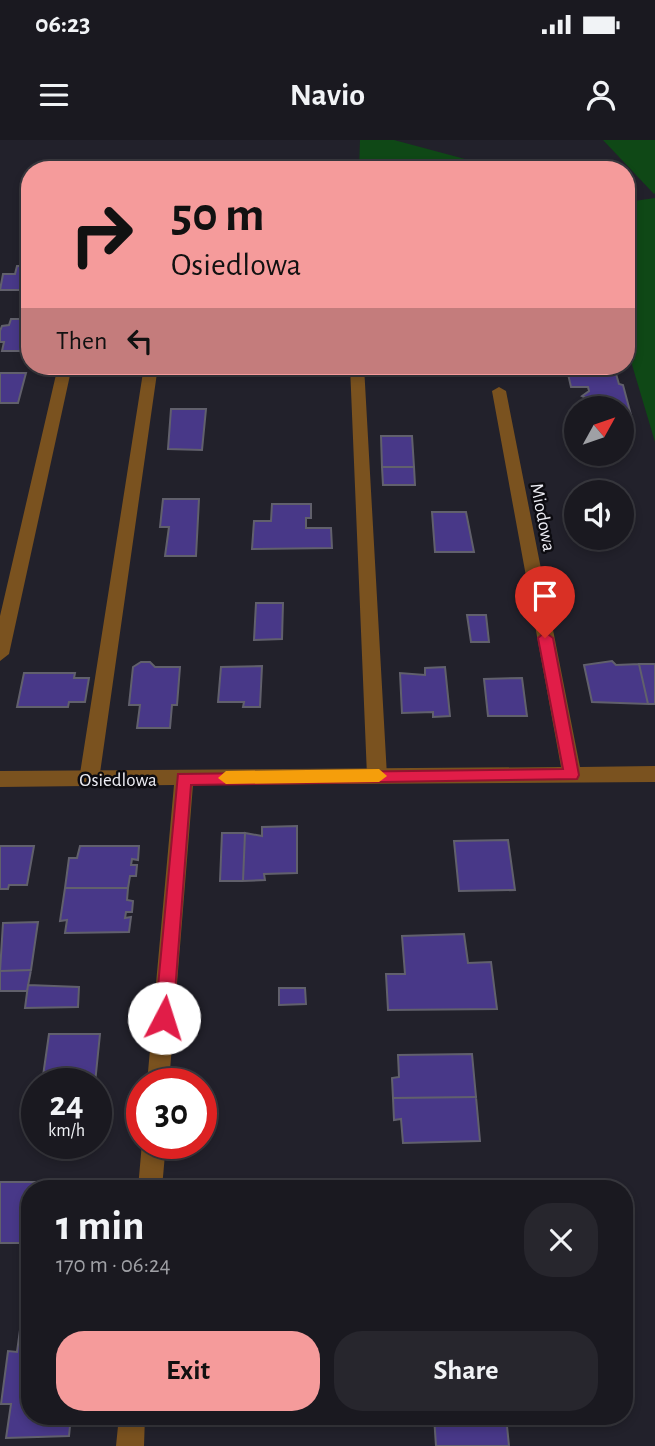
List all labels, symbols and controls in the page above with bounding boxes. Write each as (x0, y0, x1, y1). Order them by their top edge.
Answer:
text: 06:23 (35, 11, 91, 37)
icon: menu (35, 76, 73, 114)
icon: person (582, 76, 620, 114)
text: Navio (290, 79, 365, 111)
icon: right (56, 189, 147, 280)
text: 50 m (171, 191, 265, 240)
text: Osiedlowa (171, 249, 301, 281)
icon: left (121, 322, 159, 360)
text: Then (56, 328, 107, 354)
north arrow (564, 396, 634, 466)
map controls (564, 396, 634, 550)
button: sound (564, 480, 634, 550)
street label: Miodowa (527, 482, 558, 553)
pin (515, 566, 575, 638)
icon: arrive (526, 577, 564, 615)
street label: Osiedlowa (79, 771, 157, 790)
position arrow (127, 981, 201, 1055)
speed limit sign: 30 (126, 1068, 217, 1159)
text: 24 (49, 1087, 84, 1122)
text: km/h (48, 1122, 85, 1140)
button: close (524, 1203, 598, 1277)
text: 1 min (56, 1205, 145, 1247)
text: 170 m · 06:24 (56, 1254, 170, 1277)
button: Exit (56, 1331, 320, 1411)
button: Share (334, 1331, 598, 1411)

